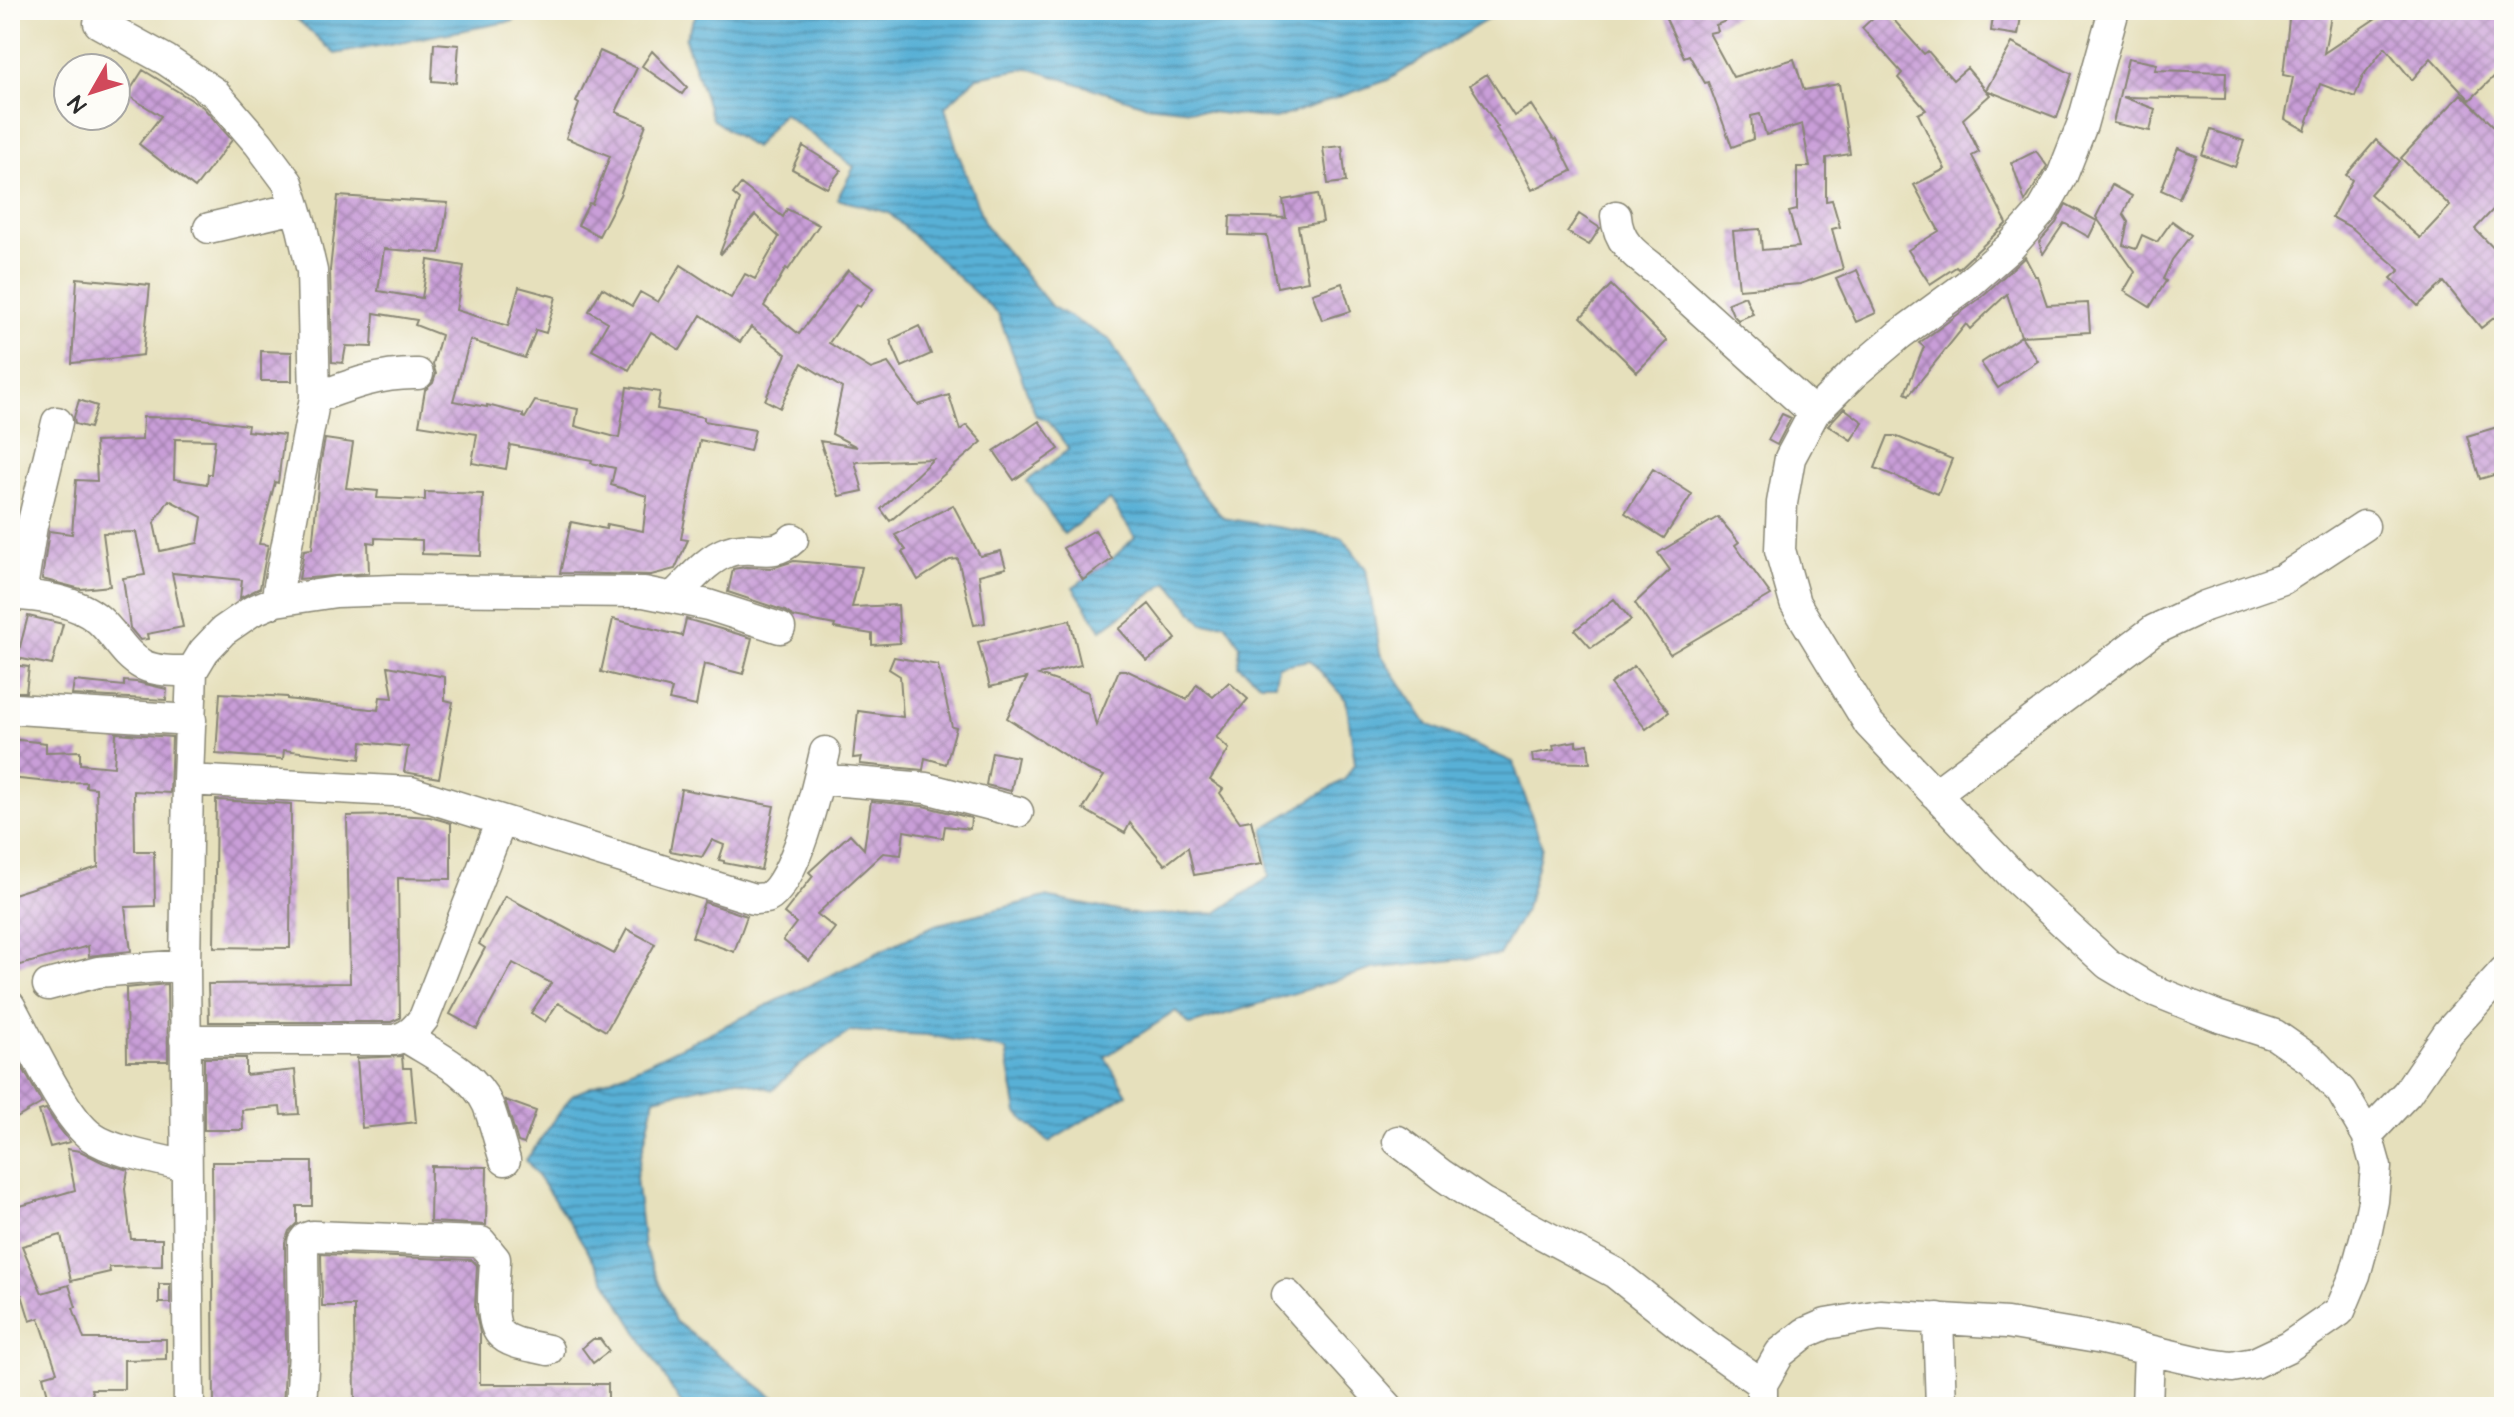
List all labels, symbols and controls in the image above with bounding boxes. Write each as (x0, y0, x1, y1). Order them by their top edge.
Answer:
north arrow (52, 52, 132, 132)
text: N (61, 88, 94, 119)

